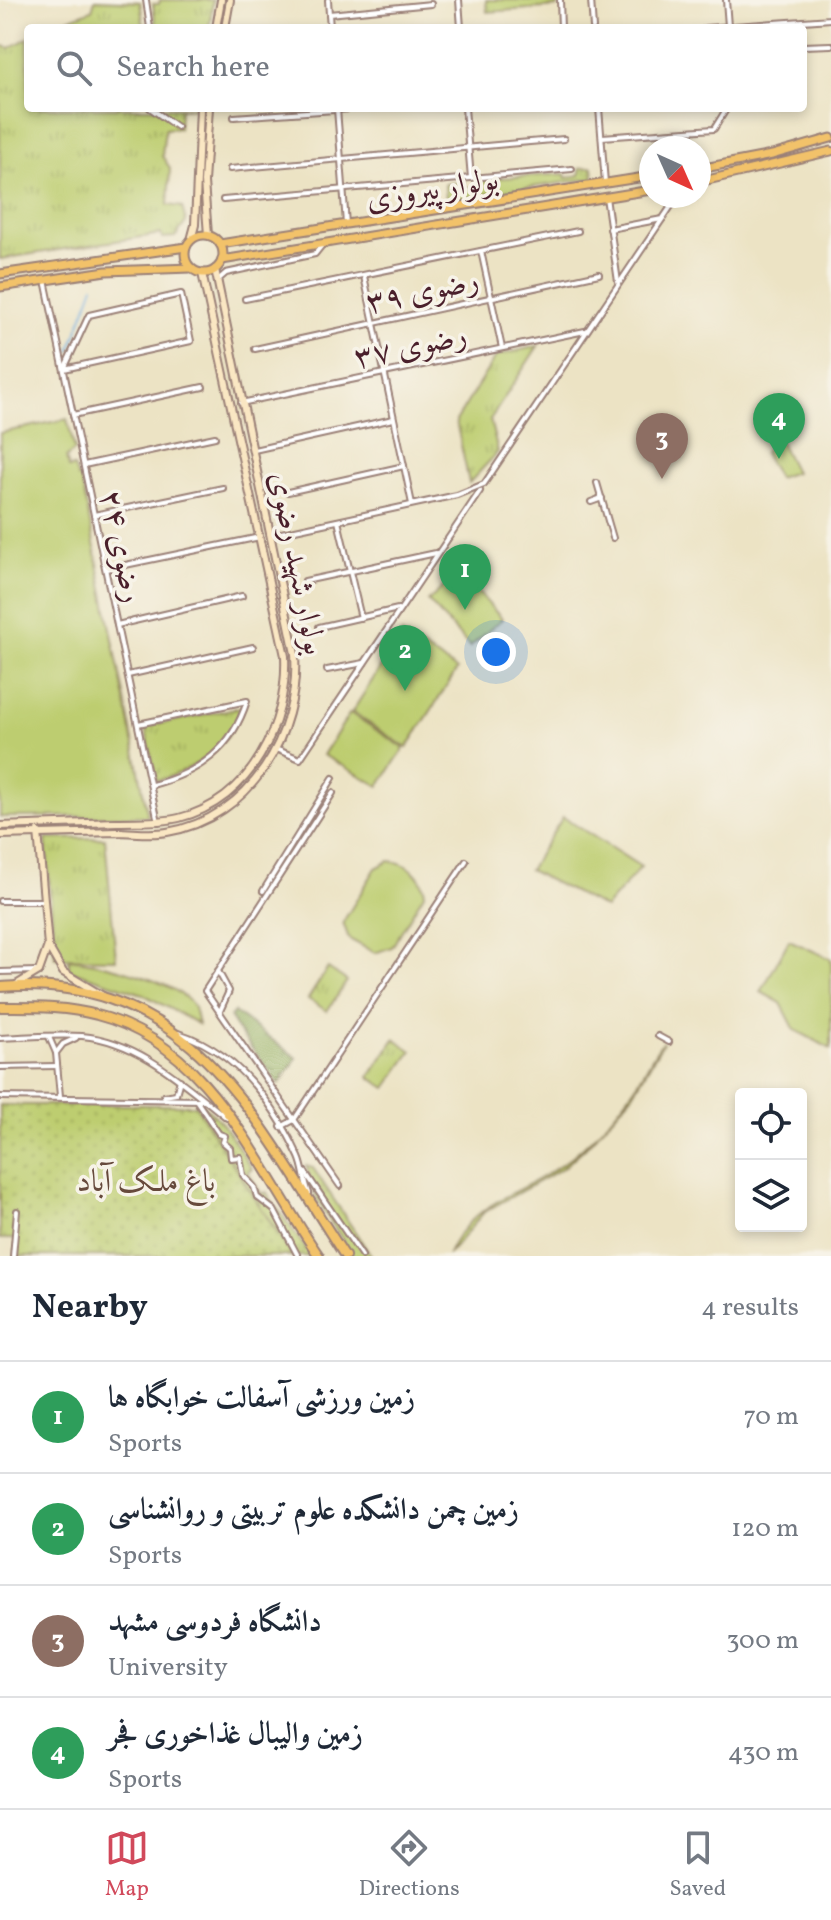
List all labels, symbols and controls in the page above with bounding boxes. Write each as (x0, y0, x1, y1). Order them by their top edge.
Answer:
search box (24, 24, 807, 112)
icon: search (52, 46, 96, 90)
text: Search here (116, 47, 270, 89)
north arrow (639, 136, 711, 208)
street label: بولوار پیروزی (363, 159, 502, 223)
street label: رضوی ۳۹ (362, 260, 483, 326)
street label: رضوی ۳۷ (350, 315, 471, 381)
pin: 4 (753, 393, 805, 459)
pin: 3 (636, 413, 688, 479)
street label: بولوار شهید رضوی (257, 468, 335, 659)
street label: رضوی ۲۴ (87, 486, 153, 607)
pin: 1 (439, 544, 491, 610)
pin: 2 (379, 625, 431, 691)
your location (476, 632, 516, 672)
map controls (735, 1088, 807, 1232)
button: locate (735, 1088, 807, 1160)
button: layers (735, 1160, 807, 1232)
park label: باغ ملک آباد (76, 1161, 216, 1207)
text: Nearby (32, 1285, 148, 1332)
text: 4 results (701, 1290, 799, 1326)
text: زمین ورزشی آسفالت خوابگاه ها (108, 1378, 415, 1420)
text: 1 (53, 1399, 63, 1435)
text: 70 m (744, 1399, 799, 1435)
text: Sports (108, 1426, 182, 1462)
text: زمین چمن دانشکده علوم تربیتی و روانشناسی (108, 1490, 519, 1532)
text: 2 (51, 1511, 65, 1547)
text: 120 m (731, 1511, 799, 1547)
text: Sports (108, 1538, 182, 1574)
text: دانشگاه فردوسی مشهد (108, 1602, 322, 1644)
text: 3 (51, 1623, 65, 1659)
text: 300 m (726, 1623, 799, 1659)
text: University (108, 1650, 228, 1686)
text: زمین والیبال غذاخوری فجر (108, 1714, 363, 1756)
text: 4 (50, 1735, 66, 1771)
text: 430 m (728, 1735, 799, 1771)
text: Sports (108, 1762, 182, 1798)
tab: Map (105, 1826, 149, 1905)
tab: Directions (359, 1826, 460, 1905)
tab: Saved (669, 1826, 726, 1905)

